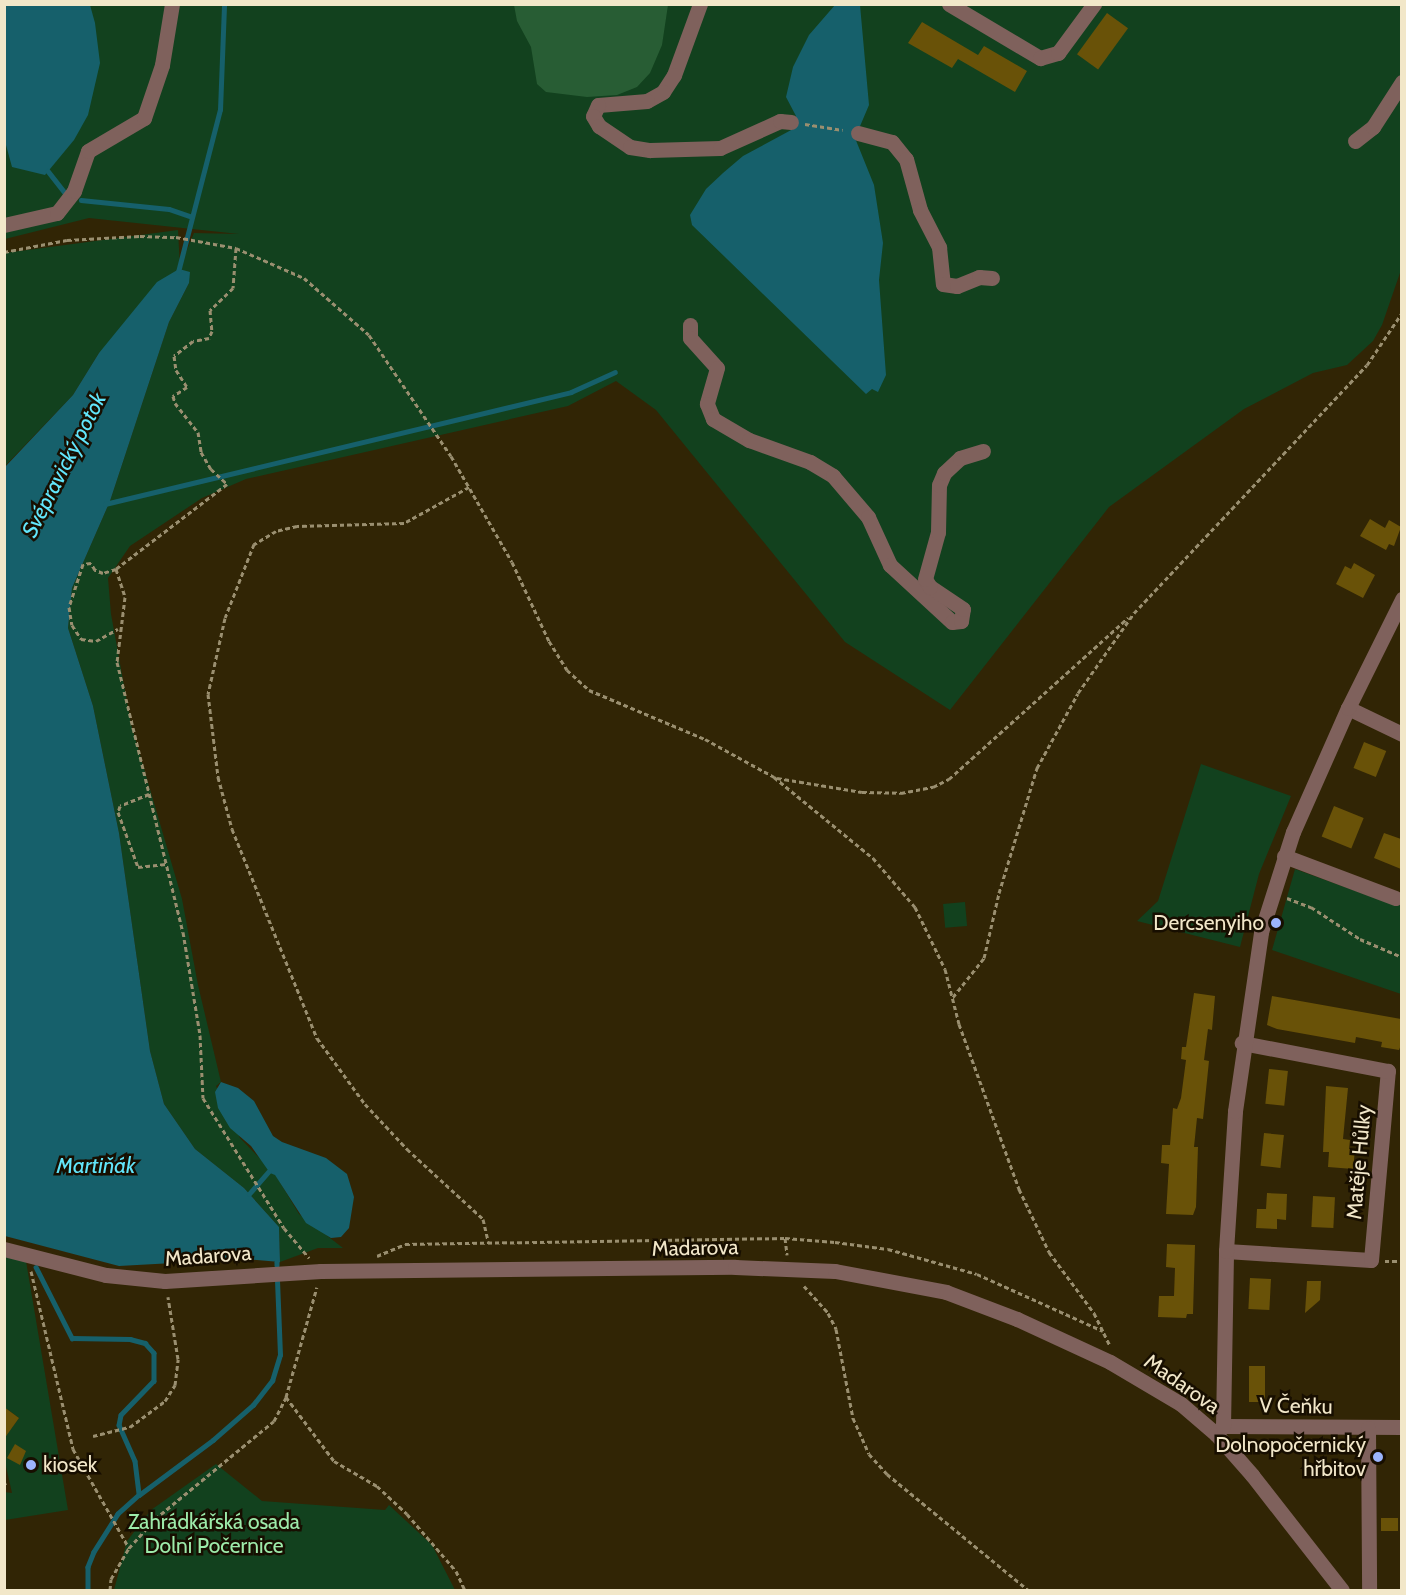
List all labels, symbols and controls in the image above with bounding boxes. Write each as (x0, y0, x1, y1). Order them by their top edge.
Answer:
water label: Svépravický potok (16, 388, 112, 542)
place label: Dercsenyiho (1153, 910, 1264, 936)
marker: Dercsenyiho (1269, 916, 1283, 930)
street label: Matěje Hůlky (1341, 1103, 1377, 1221)
water label: Martiňák (56, 1153, 136, 1179)
street label: Madarova (651, 1235, 739, 1261)
street label: Madarova (164, 1240, 252, 1272)
street label: Madarova (1139, 1349, 1225, 1419)
street label: V Čeňku (1259, 1393, 1333, 1419)
place label: Dolnopočernický hřbitov (1215, 1432, 1366, 1482)
marker: Dolnopočernický hřbitov (1371, 1450, 1385, 1464)
place label: kiosek (43, 1452, 97, 1478)
marker: kiosek (24, 1458, 38, 1472)
park label: Zahrádkářská osada Dolní Počernice (128, 1509, 300, 1559)

